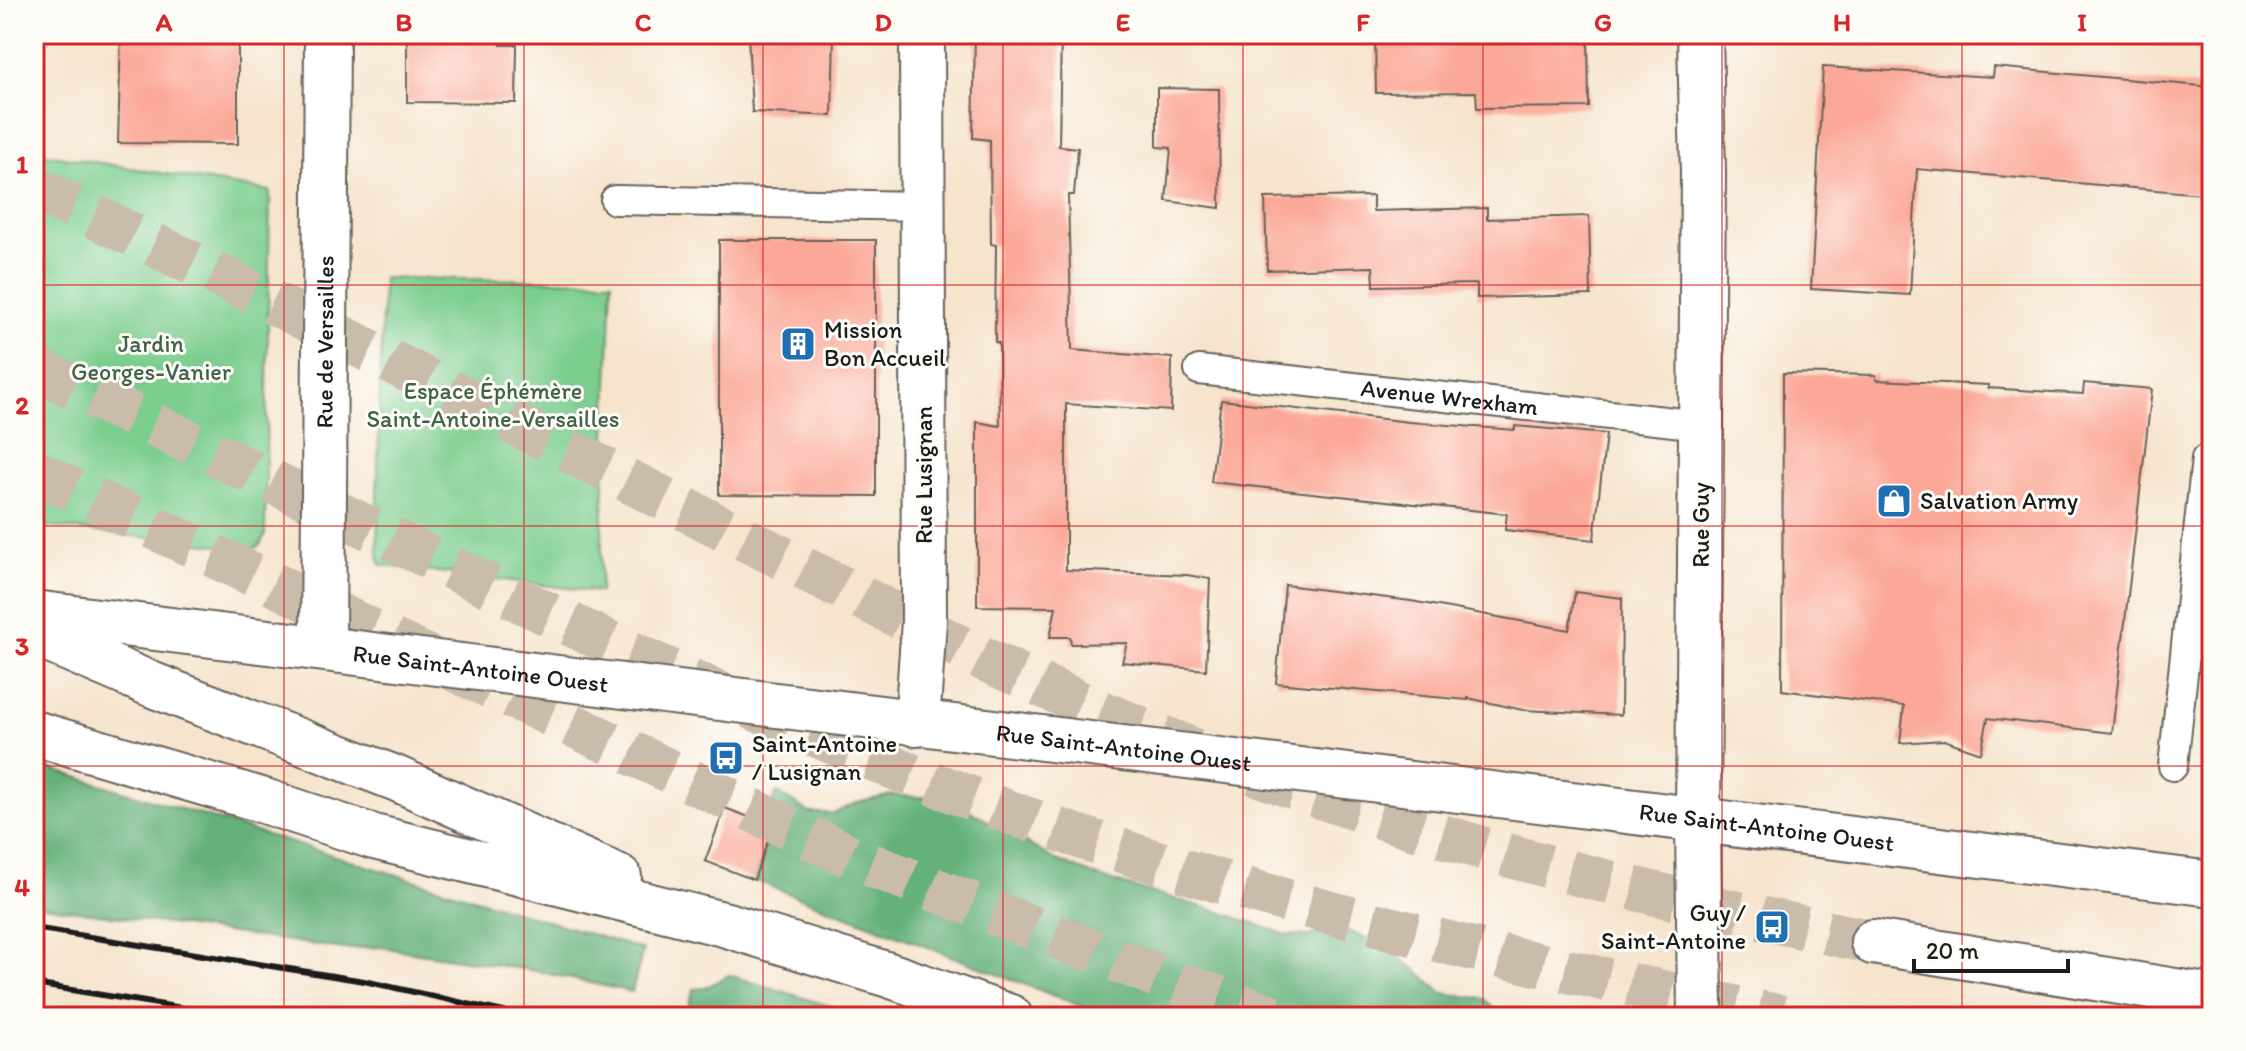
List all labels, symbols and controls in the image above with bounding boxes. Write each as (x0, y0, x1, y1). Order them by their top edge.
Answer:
text: A (155, 6, 173, 38)
text: B (396, 6, 413, 38)
text: C (635, 6, 652, 38)
text: D (874, 6, 892, 38)
text: E (1116, 6, 1130, 38)
text: F (1356, 6, 1370, 38)
text: G (1594, 6, 1612, 38)
text: H (1833, 6, 1851, 38)
text: I (2077, 6, 2087, 38)
text: 1 (16, 148, 28, 180)
street label: Rue de Versailles (309, 255, 340, 429)
place label: Mission Bon Accueil (824, 315, 946, 372)
building icon: Mission Bon Accueil (779, 325, 817, 363)
park label: Jardin Georges-Vanier (71, 329, 231, 386)
street label: Avenue Wrexham (1359, 373, 1540, 421)
park label: Espace Éphémère Saint-Antoine-Versailles (366, 376, 620, 433)
text: 2 (15, 389, 29, 421)
street label: Rue Lusignan (909, 406, 938, 544)
street label: Rue Guy (1686, 482, 1715, 568)
shop icon: Salvation Army (1875, 482, 1913, 520)
place label: Salvation Army (1920, 486, 2078, 515)
text: 3 (15, 630, 29, 662)
street label: Rue Saint-Antoine Ouest (351, 638, 610, 698)
street label: Rue Saint-Antoine Ouest (994, 717, 1253, 777)
place label: Saint-Antoine / Lusignan (752, 729, 897, 786)
bus stop icon: Saint-Antoine / Lusignan (707, 739, 745, 777)
street label: Rue Saint-Antoine Ouest (1638, 797, 1896, 857)
text: 4 (14, 871, 30, 903)
place label: Guy / Saint-Antoine (1601, 898, 1746, 955)
bus stop icon: Guy / Saint-Antoine (1753, 908, 1791, 946)
scale bar (1914, 923, 2068, 973)
text: 20 m (1926, 936, 1979, 965)

